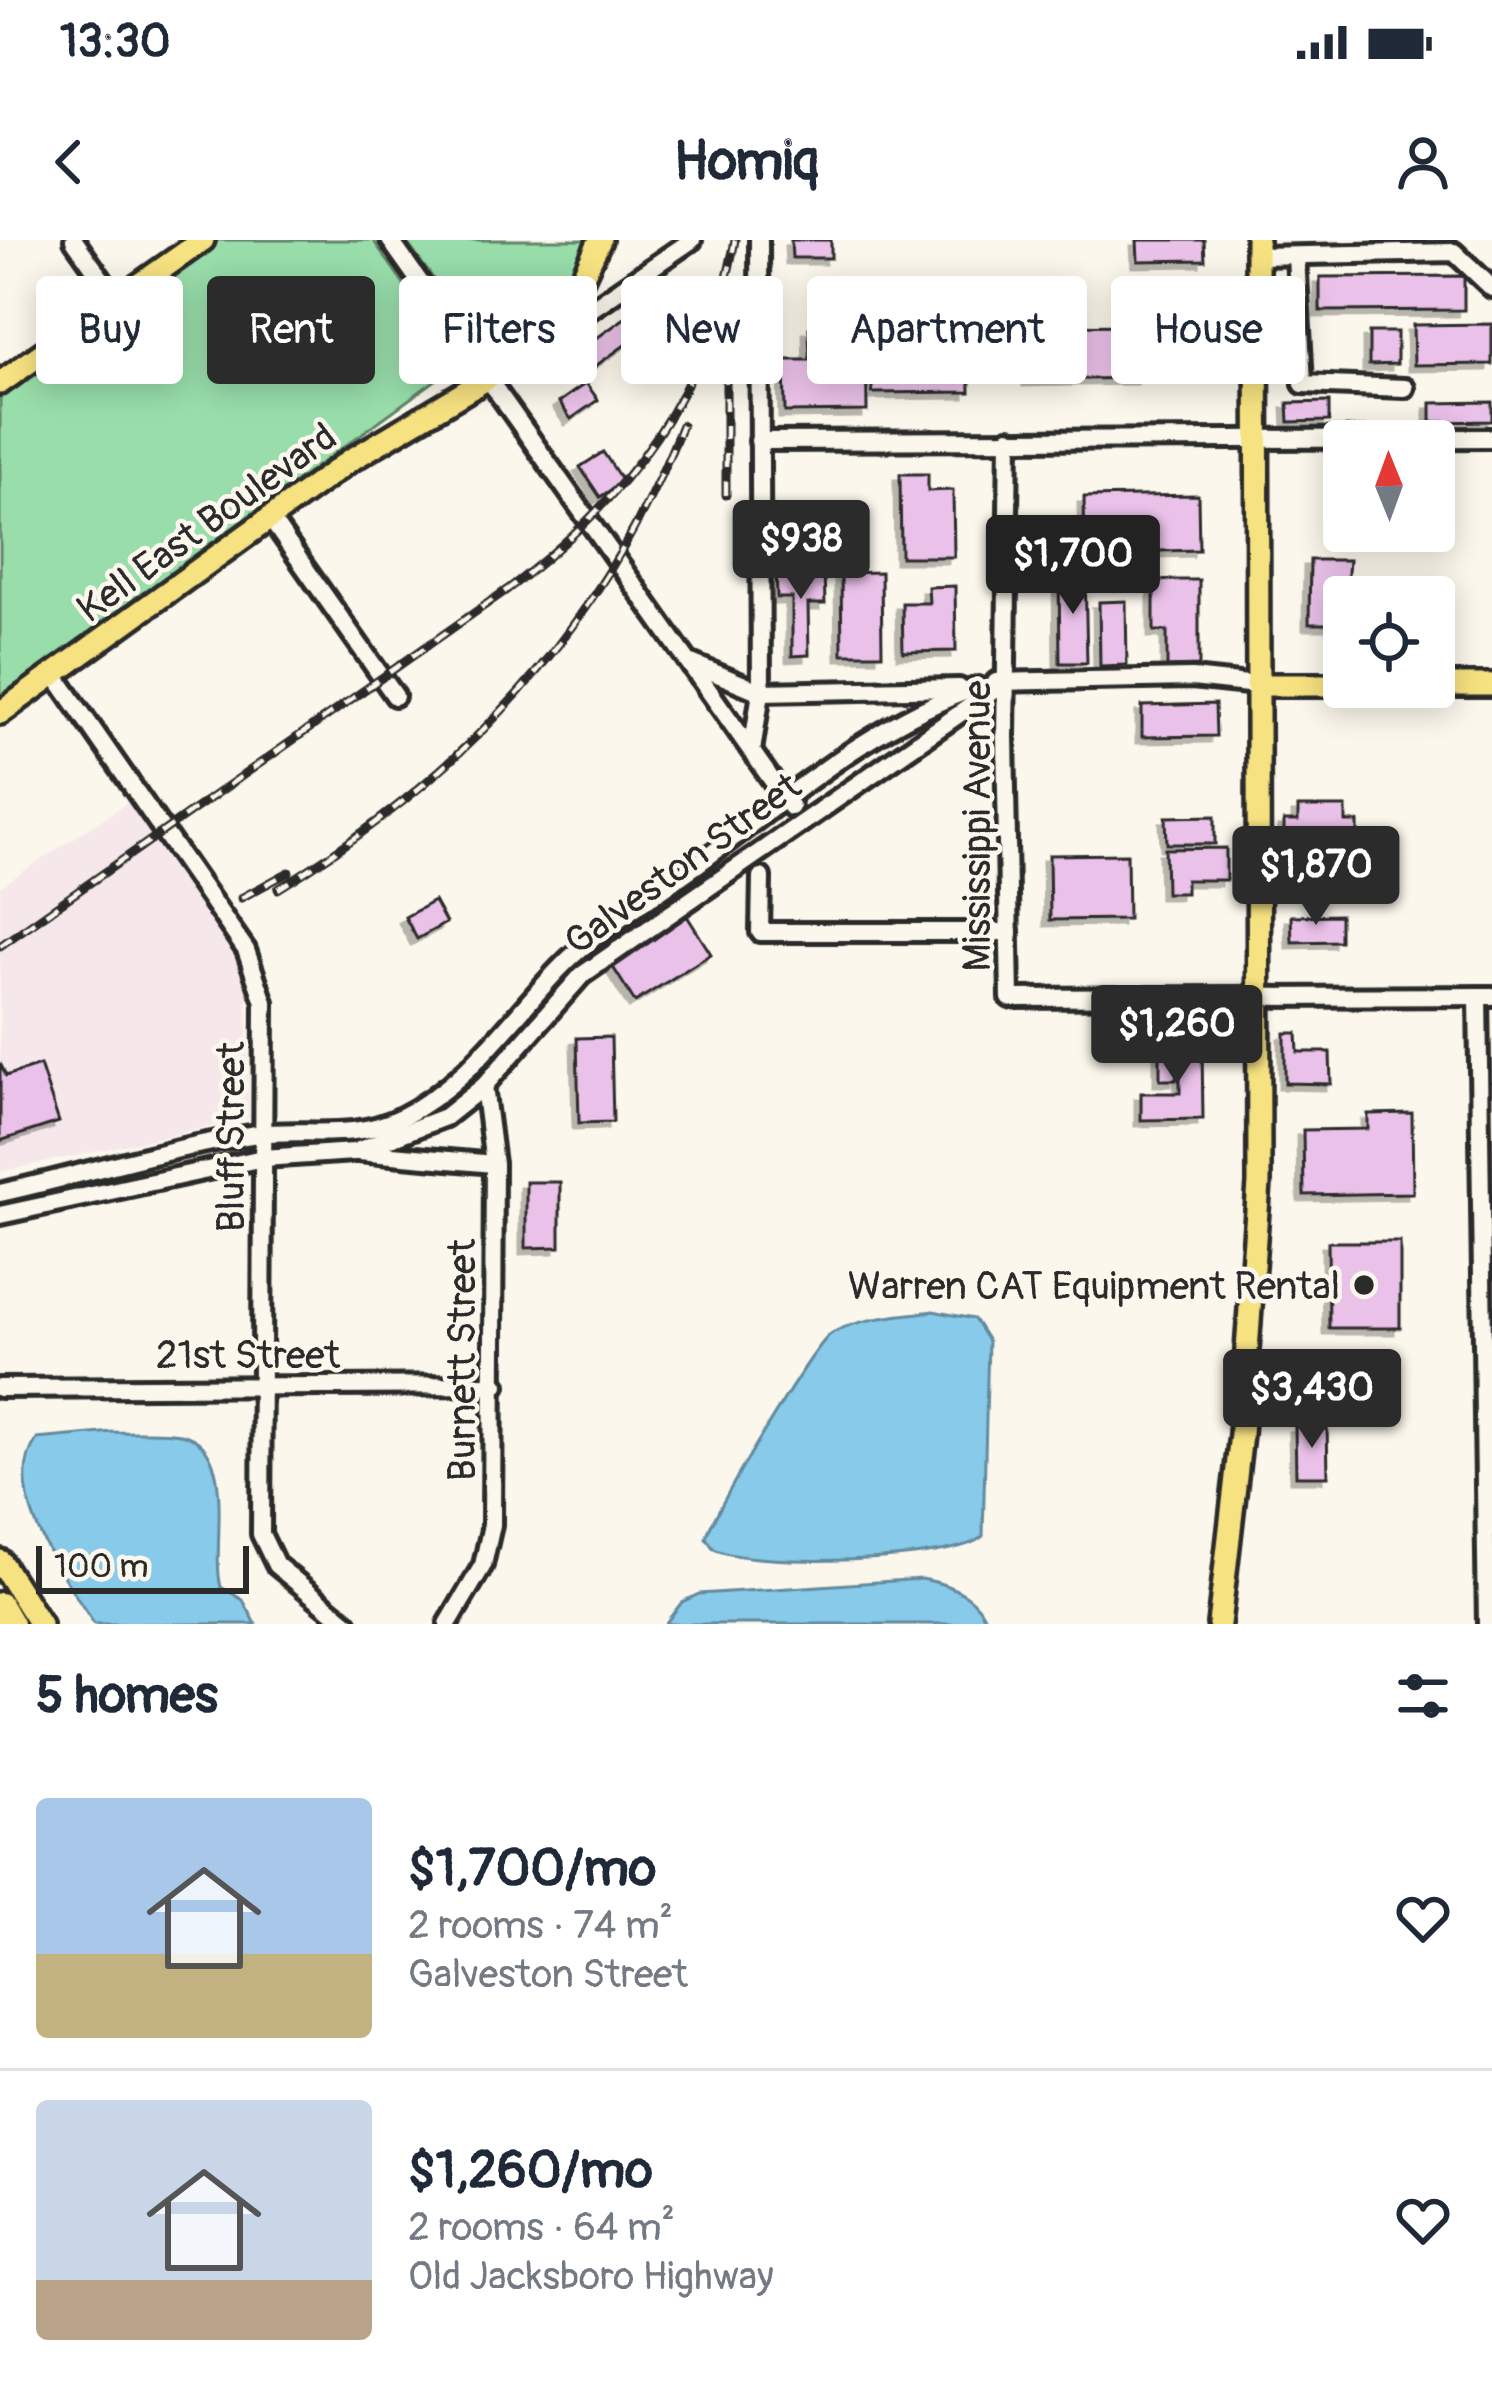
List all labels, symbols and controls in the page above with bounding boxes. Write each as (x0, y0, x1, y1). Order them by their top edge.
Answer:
text: 13:30 (60, 14, 171, 70)
text: Homiq (674, 128, 818, 196)
icon: back (36, 129, 102, 195)
icon: person (1390, 129, 1456, 195)
chip: Buy (36, 276, 183, 384)
chip: Rent (207, 276, 375, 384)
chip: Filters (399, 276, 597, 384)
chip: New (621, 276, 783, 384)
chip: Apartment (807, 276, 1087, 384)
chip: House (1111, 276, 1305, 384)
street label: Kell East Boulevard (68, 413, 346, 634)
north arrow (1323, 420, 1455, 552)
map controls (1323, 420, 1455, 708)
pin: $938 (730, 500, 872, 602)
text: $938 (760, 514, 842, 563)
pin: $1,700 (975, 515, 1171, 617)
text: $1,700 (1013, 529, 1133, 578)
button: locate (1323, 576, 1455, 708)
street label: Mississippi Avenue (953, 681, 1002, 971)
street label: Galveston Street (555, 762, 811, 966)
pin: $1,870 (1218, 826, 1414, 928)
text: $1,870 (1259, 840, 1373, 889)
pin: $1,260 (1079, 985, 1275, 1087)
text: $1,260 (1118, 999, 1236, 1048)
street label: Bluff Street (207, 1041, 256, 1232)
street label: Burnett Street (438, 1238, 487, 1481)
place label: Warren CAT Equipment Rental (848, 1262, 1340, 1311)
marker: Warren CAT Equipment Rental (1351, 1272, 1377, 1298)
street label: 21st Street (156, 1331, 340, 1380)
pin: $3,430 (1214, 1349, 1410, 1451)
text: $3,430 (1250, 1363, 1374, 1412)
scale bar (36, 1540, 249, 1593)
text: 100 m (54, 1546, 148, 1587)
icon: filters (1390, 1663, 1456, 1729)
text: 5 homes (36, 1664, 218, 1728)
text: $1,700/mo (408, 1837, 656, 1901)
icon: home (132, 1846, 276, 1990)
icon: heart (1390, 1885, 1456, 1951)
text: 2 rooms · 74 m² (408, 1901, 673, 1950)
text: Galveston Street (408, 1950, 688, 1999)
text: $1,260/mo (408, 2139, 653, 2203)
icon: home (132, 2148, 276, 2292)
icon: heart (1390, 2187, 1456, 2253)
text: 2 rooms · 64 m² (408, 2203, 675, 2252)
text: Old Jacksboro Highway (408, 2252, 774, 2301)

